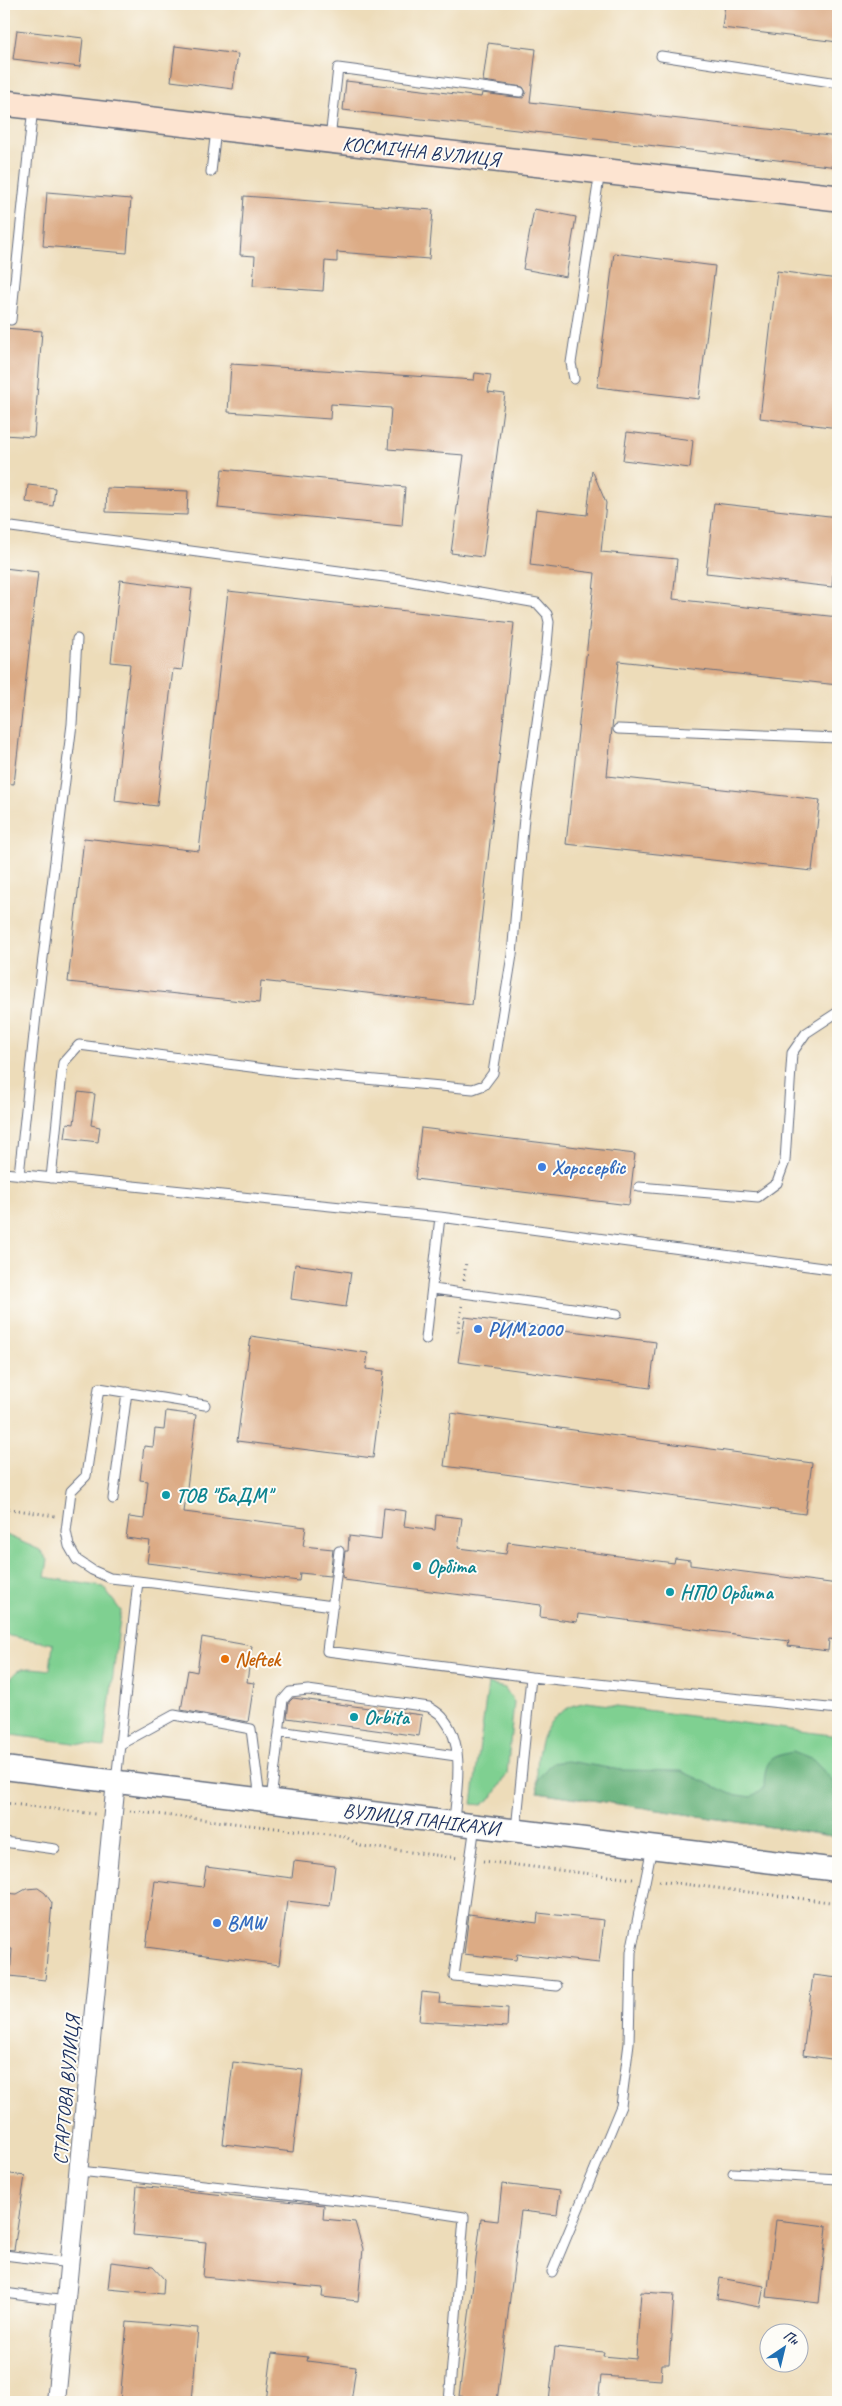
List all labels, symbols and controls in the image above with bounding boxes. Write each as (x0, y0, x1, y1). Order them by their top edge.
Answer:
street label: КОСМІЧНА ВУЛИЦЯ (341, 131, 504, 172)
place label: Хорссервіс (552, 1155, 627, 1180)
marker: Хорссервіс (536, 1161, 548, 1173)
place label: РИМ2000 (488, 1317, 564, 1342)
marker: РИМ2000 (472, 1323, 484, 1335)
place label: ТОВ "БаДМ" (176, 1483, 276, 1508)
marker: ТОВ "БаДМ" (160, 1489, 172, 1501)
place label: Орбіта (427, 1554, 477, 1579)
marker: Орбіта (411, 1560, 423, 1572)
place label: НПО Орбита (680, 1580, 774, 1605)
marker: НПО Орбита (664, 1586, 676, 1598)
place label: Neftek (235, 1647, 283, 1672)
marker: Neftek (219, 1653, 231, 1665)
place label: Orbita (364, 1705, 411, 1730)
marker: Orbita (348, 1711, 360, 1723)
street label: ВУЛИЦЯ ПАНІКАХИ (342, 1798, 504, 1842)
place label: BMW (227, 1911, 268, 1936)
marker: BMW (211, 1917, 223, 1929)
street label: СТАРТОВА ВУЛИЦЯ (48, 2011, 86, 2166)
north arrow (760, 2324, 810, 2374)
text: Пн (780, 2327, 803, 2349)

